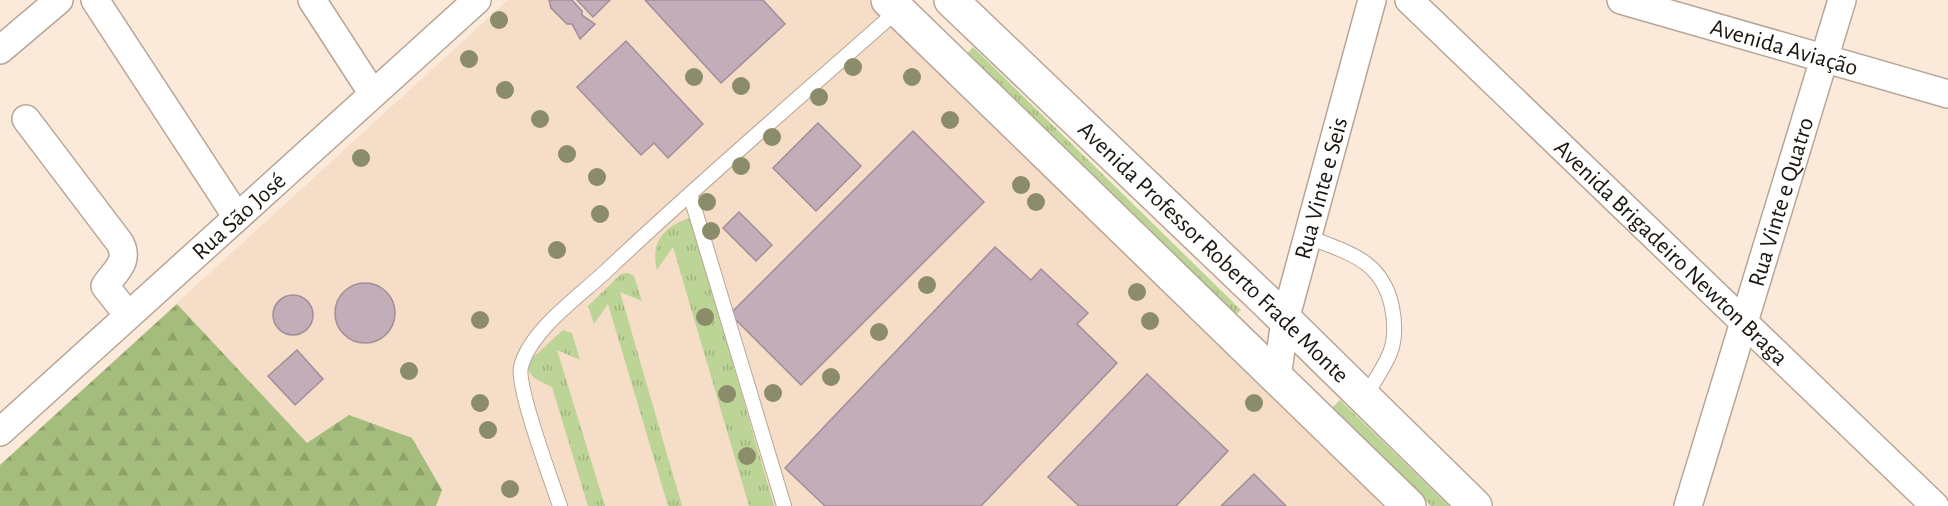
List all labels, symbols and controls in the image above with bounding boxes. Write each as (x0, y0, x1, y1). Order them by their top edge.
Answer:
street label: Avenida Aviação (1708, 15, 1861, 81)
street label: Rua Vinte e Seis (1291, 115, 1352, 262)
street label: Rua Vinte e Quatro (1745, 115, 1819, 289)
street label: Avenida Professor Roberto Frade Monte (1073, 117, 1353, 388)
street label: Avenida Brigadeiro Newton Braga (1549, 136, 1792, 370)
street label: Rua São José (188, 169, 291, 265)

